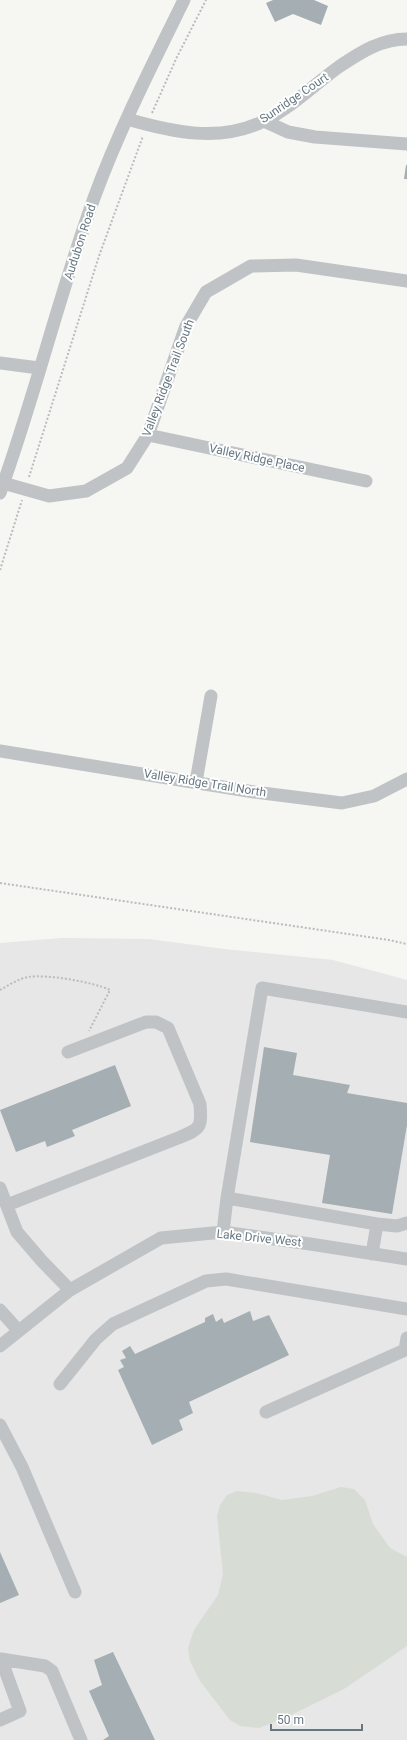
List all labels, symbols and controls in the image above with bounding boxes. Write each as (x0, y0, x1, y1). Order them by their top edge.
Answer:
street label: Sunridge Court (257, 70, 331, 126)
street label: Audubon Road (61, 203, 99, 281)
street label: Valley Ridge Trail South (139, 317, 197, 439)
street label: Valley Ridge Place (208, 441, 306, 475)
street label: Valley Ridge Trail North (143, 766, 267, 800)
street label: Lake Drive West (216, 1227, 302, 1249)
scale bar (271, 1706, 362, 1732)
text: 50 m (277, 1713, 304, 1727)

